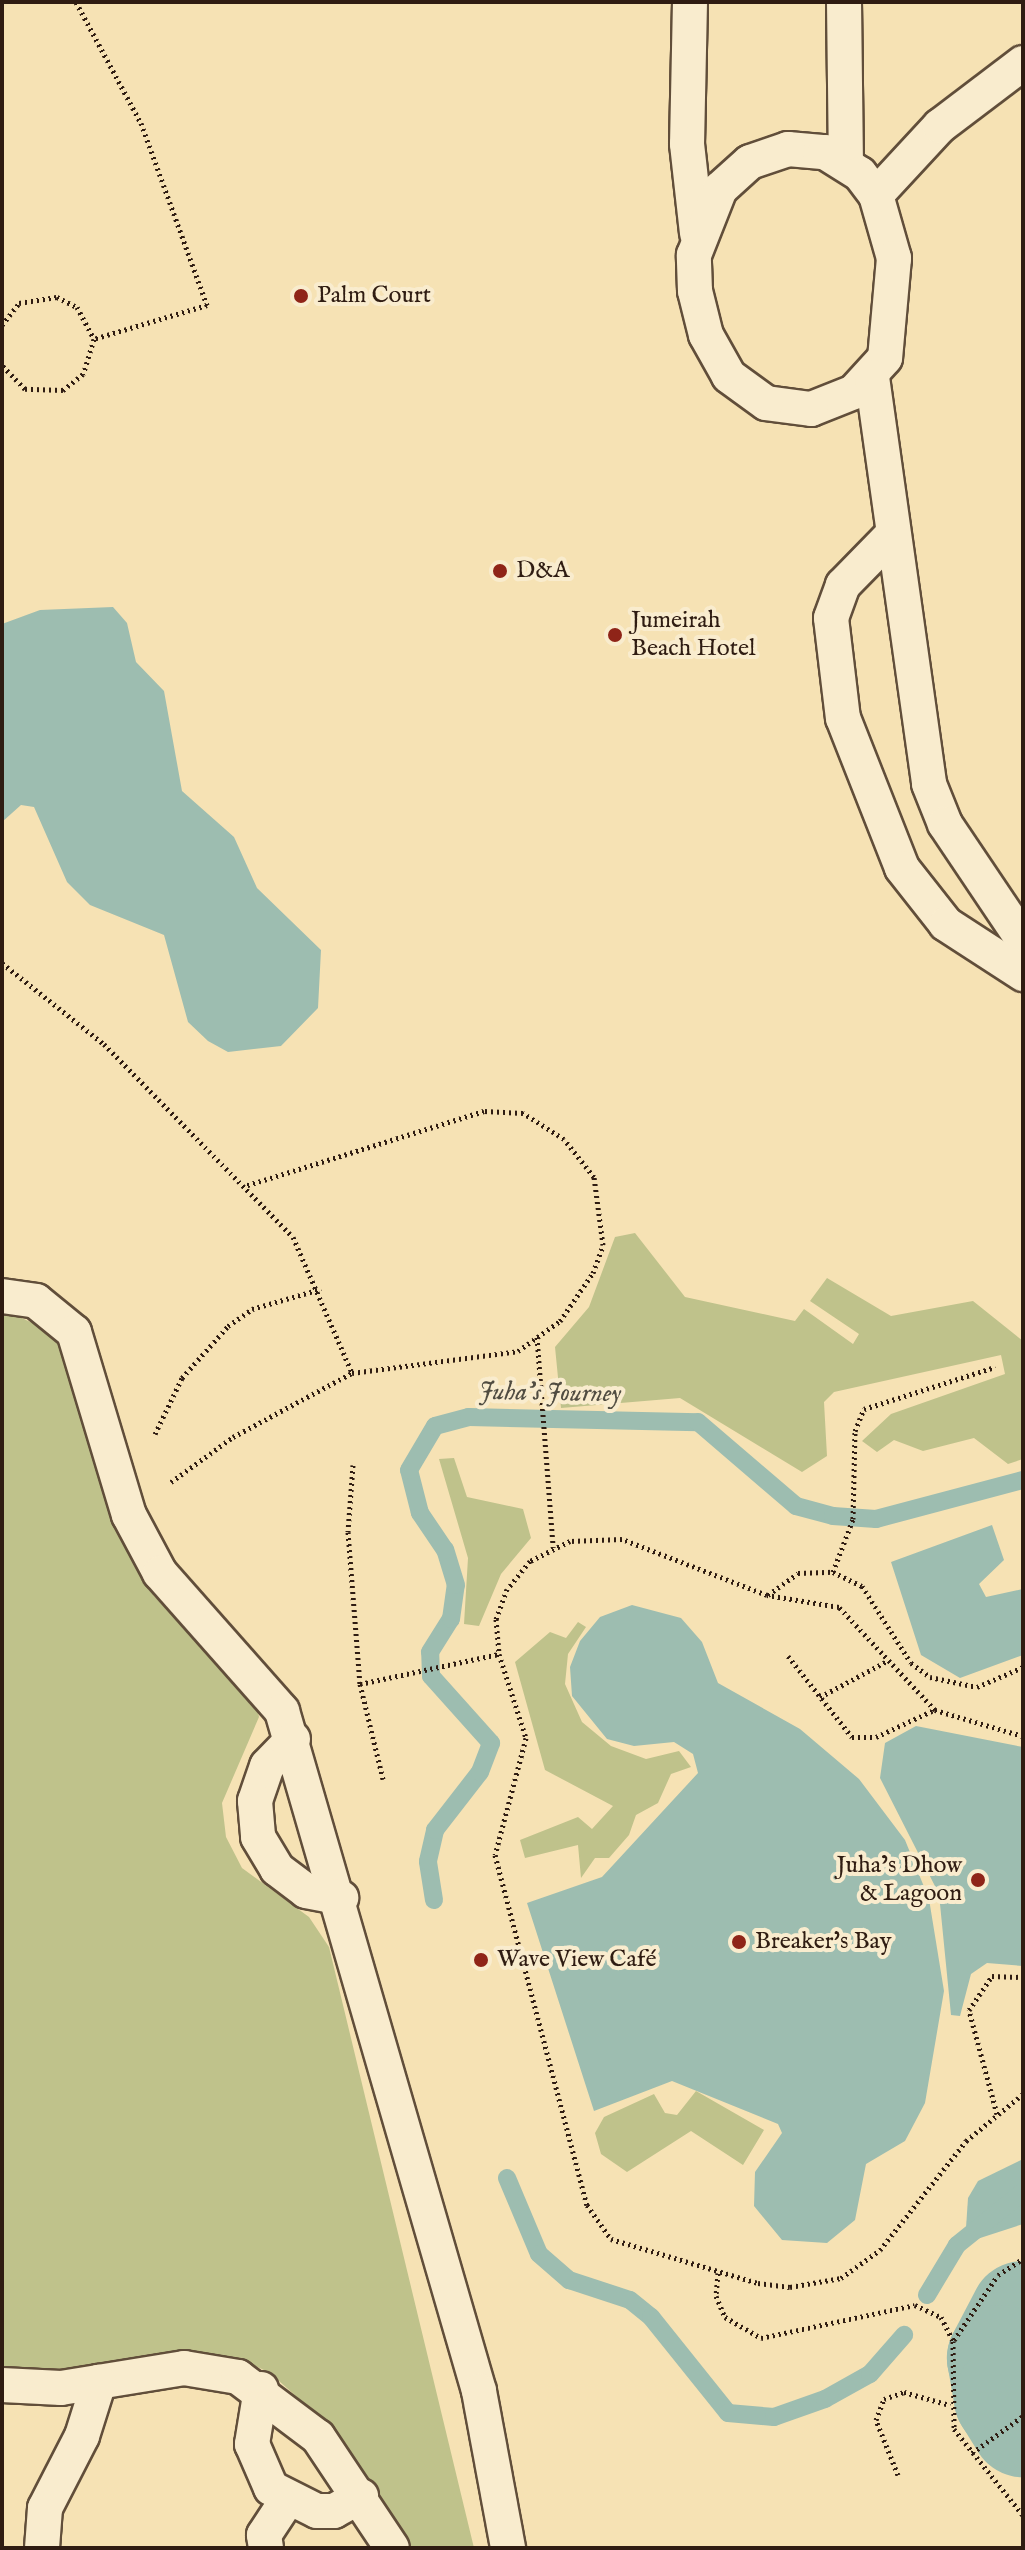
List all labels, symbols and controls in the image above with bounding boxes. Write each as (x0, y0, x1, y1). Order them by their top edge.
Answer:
place label: Palm Court (317, 282, 431, 310)
marker: Palm Court (292, 287, 310, 305)
place label: D&A (516, 557, 570, 585)
marker: D&A (491, 562, 509, 580)
place label: Jumeirah Beach Hotel (631, 607, 756, 663)
marker: Jumeirah Beach Hotel (606, 626, 624, 644)
water label: Juha's Journey (479, 1376, 621, 1410)
place label: Juha’s Dhow & Lagoon (836, 1852, 962, 1908)
marker: Juha’s Dhow & Lagoon (969, 1871, 987, 1889)
place label: Breaker's Bay (755, 1928, 892, 1956)
marker: Breaker's Bay (730, 1933, 748, 1951)
place label: Wave View Café (497, 1946, 656, 1974)
marker: Wave View Café (472, 1951, 490, 1969)

